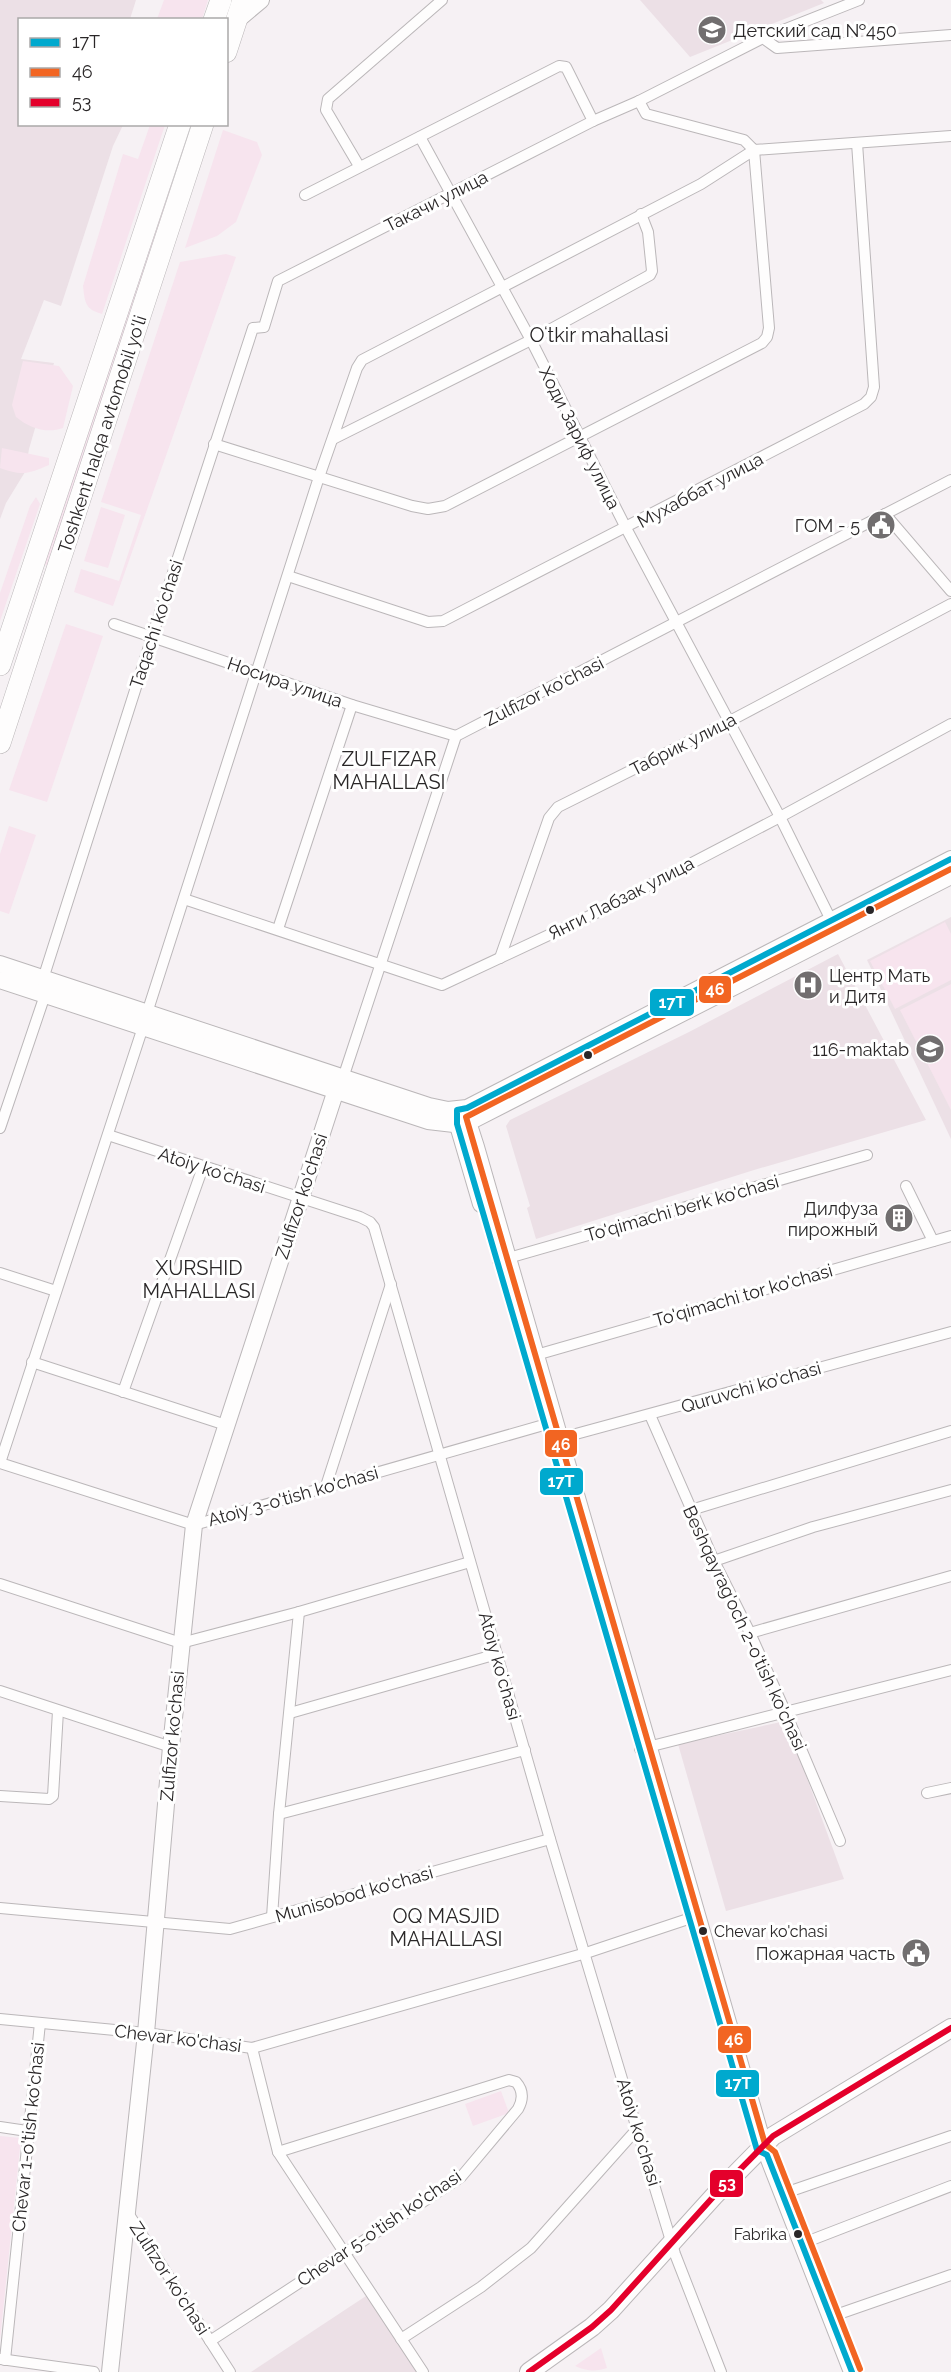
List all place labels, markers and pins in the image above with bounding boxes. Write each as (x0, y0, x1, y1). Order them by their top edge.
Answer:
school or university icon: Детский сад №450 (696, 14, 728, 46)
place label: Детский сад №450 (733, 20, 897, 41)
public building icon: ГОМ - 5 (865, 509, 897, 541)
place label: ГОМ - 5 (795, 515, 860, 536)
unlabelled marker (864, 904, 876, 916)
place label: Центр Мать и Дитя (829, 965, 930, 1007)
hospital icon: Центр Мать и Дитя (792, 969, 824, 1001)
school or university icon: 116-maktab (914, 1033, 946, 1065)
place label: 116-maktab (812, 1039, 909, 1060)
unlabelled marker (582, 1049, 594, 1061)
place label: Дилфуза пирожный (788, 1198, 878, 1240)
building icon: Дилфуза пирожный (883, 1202, 915, 1234)
place label: Chevar ko'chasi (714, 1922, 828, 1941)
marker: Chevar ko'chasi (697, 1925, 709, 1937)
public building icon: Пожарная часть (900, 1937, 932, 1969)
place label: Пожарная часть (756, 1943, 895, 1964)
place label: Fabrika (734, 2225, 787, 2244)
marker: Fabrika (792, 2228, 804, 2240)

